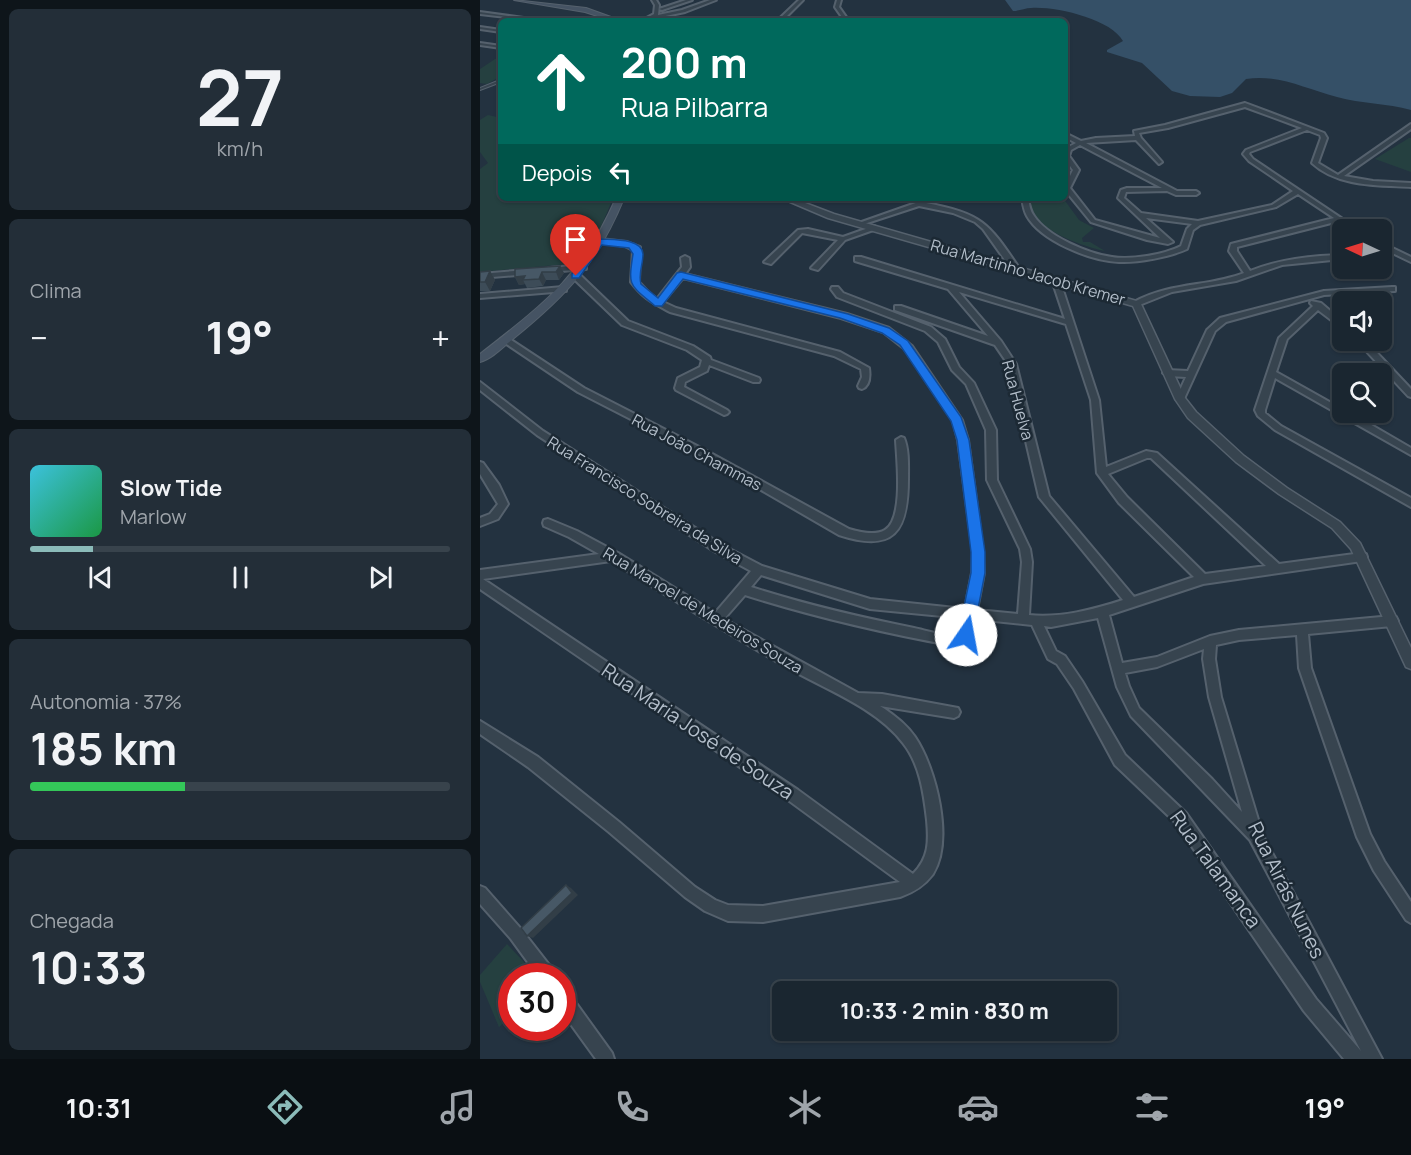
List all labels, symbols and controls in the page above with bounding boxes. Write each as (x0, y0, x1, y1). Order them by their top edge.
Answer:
text: 200 m (621, 33, 747, 91)
icon: ahead (522, 42, 600, 120)
text: 27 (196, 43, 284, 149)
text: Rua Pilbarra (621, 88, 768, 125)
text: km/h (217, 135, 263, 162)
icon: left (604, 156, 637, 189)
text: Depois (522, 158, 592, 188)
pin (550, 214, 601, 276)
north arrow (1332, 219, 1392, 279)
map controls (1332, 219, 1392, 423)
icon: arrive (559, 223, 592, 256)
street label: Rua Martinho Jacob Kremer (928, 234, 1128, 310)
text: Clima (30, 277, 82, 304)
button: sound (1332, 291, 1392, 351)
text: 19° (205, 306, 273, 368)
text: − (30, 315, 48, 360)
text: + (431, 315, 450, 360)
street label: Rua Huelva (997, 358, 1039, 442)
button: search (1332, 363, 1392, 423)
street label: Rua João Chammas (628, 408, 766, 496)
street label: Rua Francisco Sobreira da Silva (543, 431, 747, 569)
text: Slow Tide (120, 473, 222, 503)
text: Marlow (120, 503, 187, 530)
street label: Rua Manoel de Medeiros Souza (599, 542, 807, 678)
icon: previous (84, 561, 117, 594)
icon: pause (224, 561, 257, 594)
icon: next (364, 561, 397, 594)
position arrow (934, 603, 998, 667)
street label: Rua Maria José de Souza (597, 657, 799, 805)
text: Autonomia · 37% (30, 688, 182, 715)
text: 185 km (30, 717, 177, 779)
street label: Rua Talamanca (1164, 805, 1268, 933)
street label: Rua Airás Nunes (1242, 817, 1332, 963)
text: Chegada (30, 907, 114, 934)
text: 10:33 (30, 936, 147, 998)
speed limit sign: 30 (498, 963, 576, 1041)
text: 10:33 · 2 min · 830 m (840, 996, 1049, 1026)
icon: directions (264, 1086, 306, 1128)
icon: music (437, 1086, 479, 1128)
icon: phone (611, 1086, 653, 1128)
icon: climate (784, 1086, 826, 1128)
icon: car (957, 1086, 999, 1128)
icon: filters (1131, 1086, 1173, 1128)
text: 10:31 (66, 1089, 132, 1126)
text: 19° (1304, 1089, 1345, 1126)

